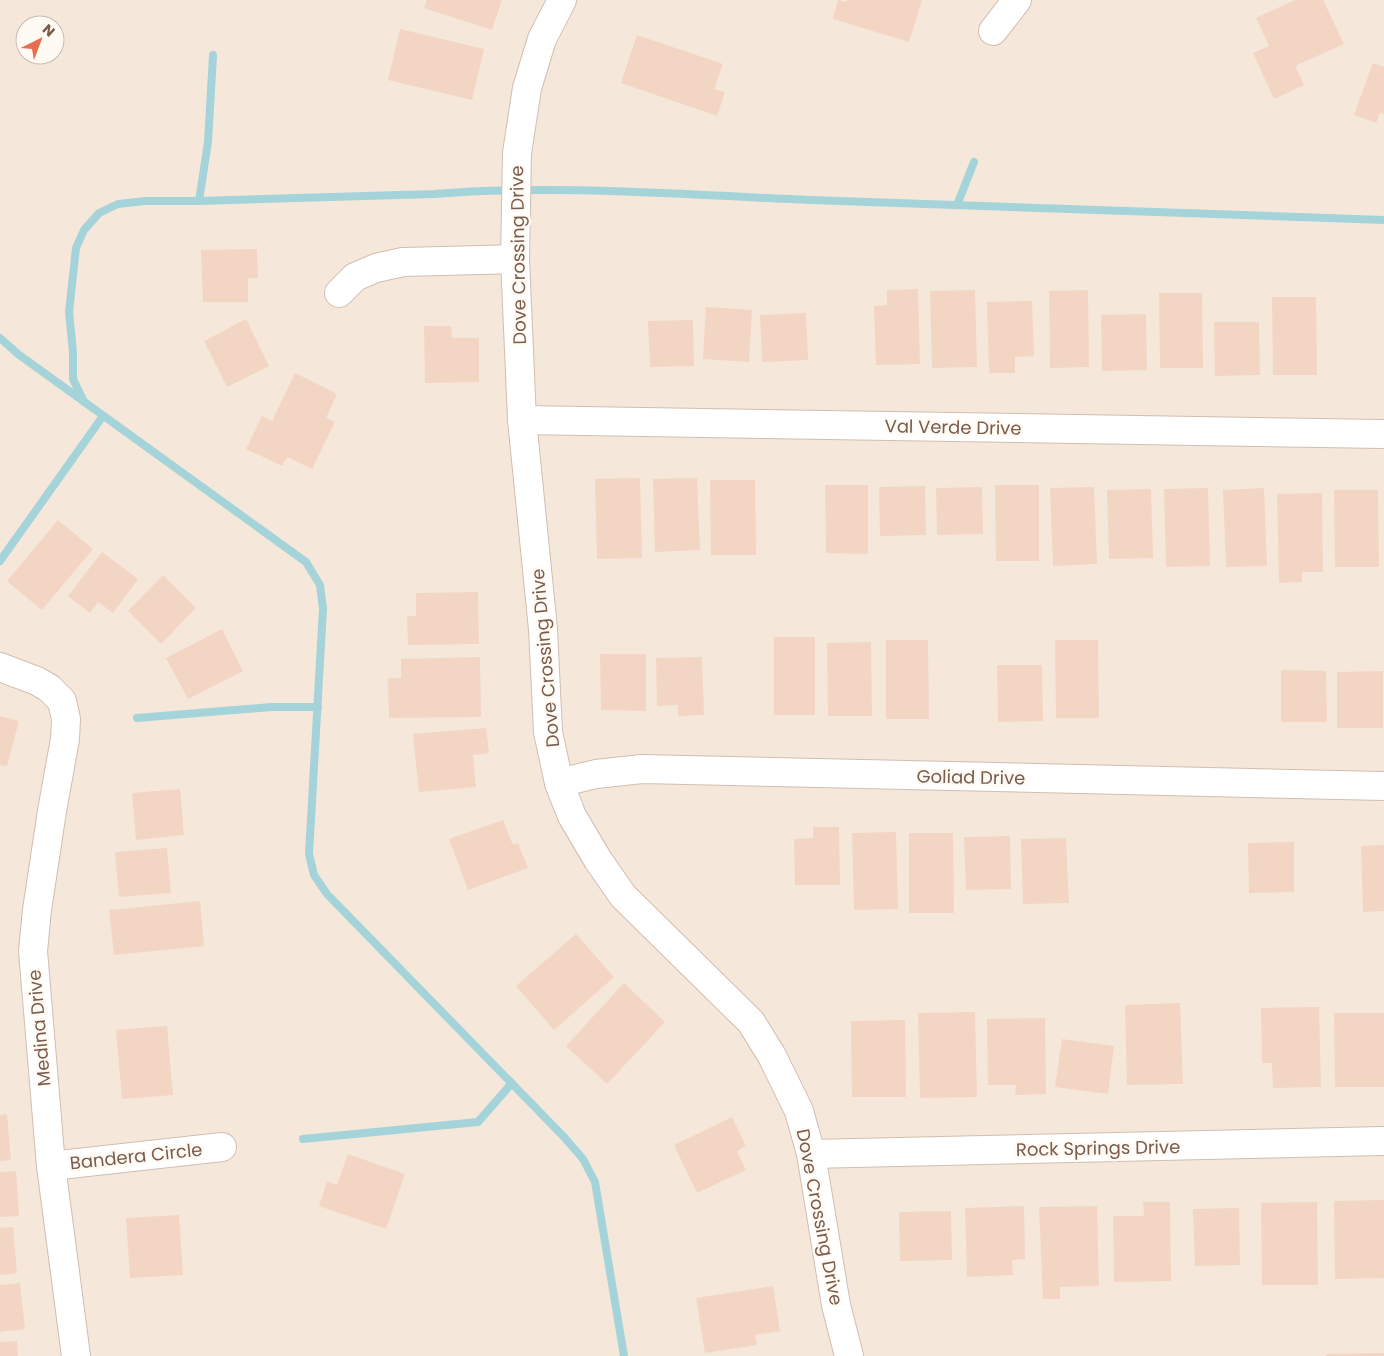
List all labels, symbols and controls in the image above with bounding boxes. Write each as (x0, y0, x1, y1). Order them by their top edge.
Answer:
north arrow (15, 15, 65, 65)
text: N (38, 19, 59, 41)
street label: Dove Crossing Drive (504, 165, 532, 345)
street label: Val Verde Drive (884, 413, 1022, 441)
street label: Dove Crossing Drive (525, 568, 565, 748)
street label: Goliad Drive (916, 764, 1026, 790)
street label: Medina Drive (21, 969, 57, 1087)
street label: Dove Crossing Drive (791, 1127, 849, 1307)
street label: Rock Springs Drive (1016, 1134, 1180, 1162)
street label: Bandera Circle (68, 1137, 204, 1175)

